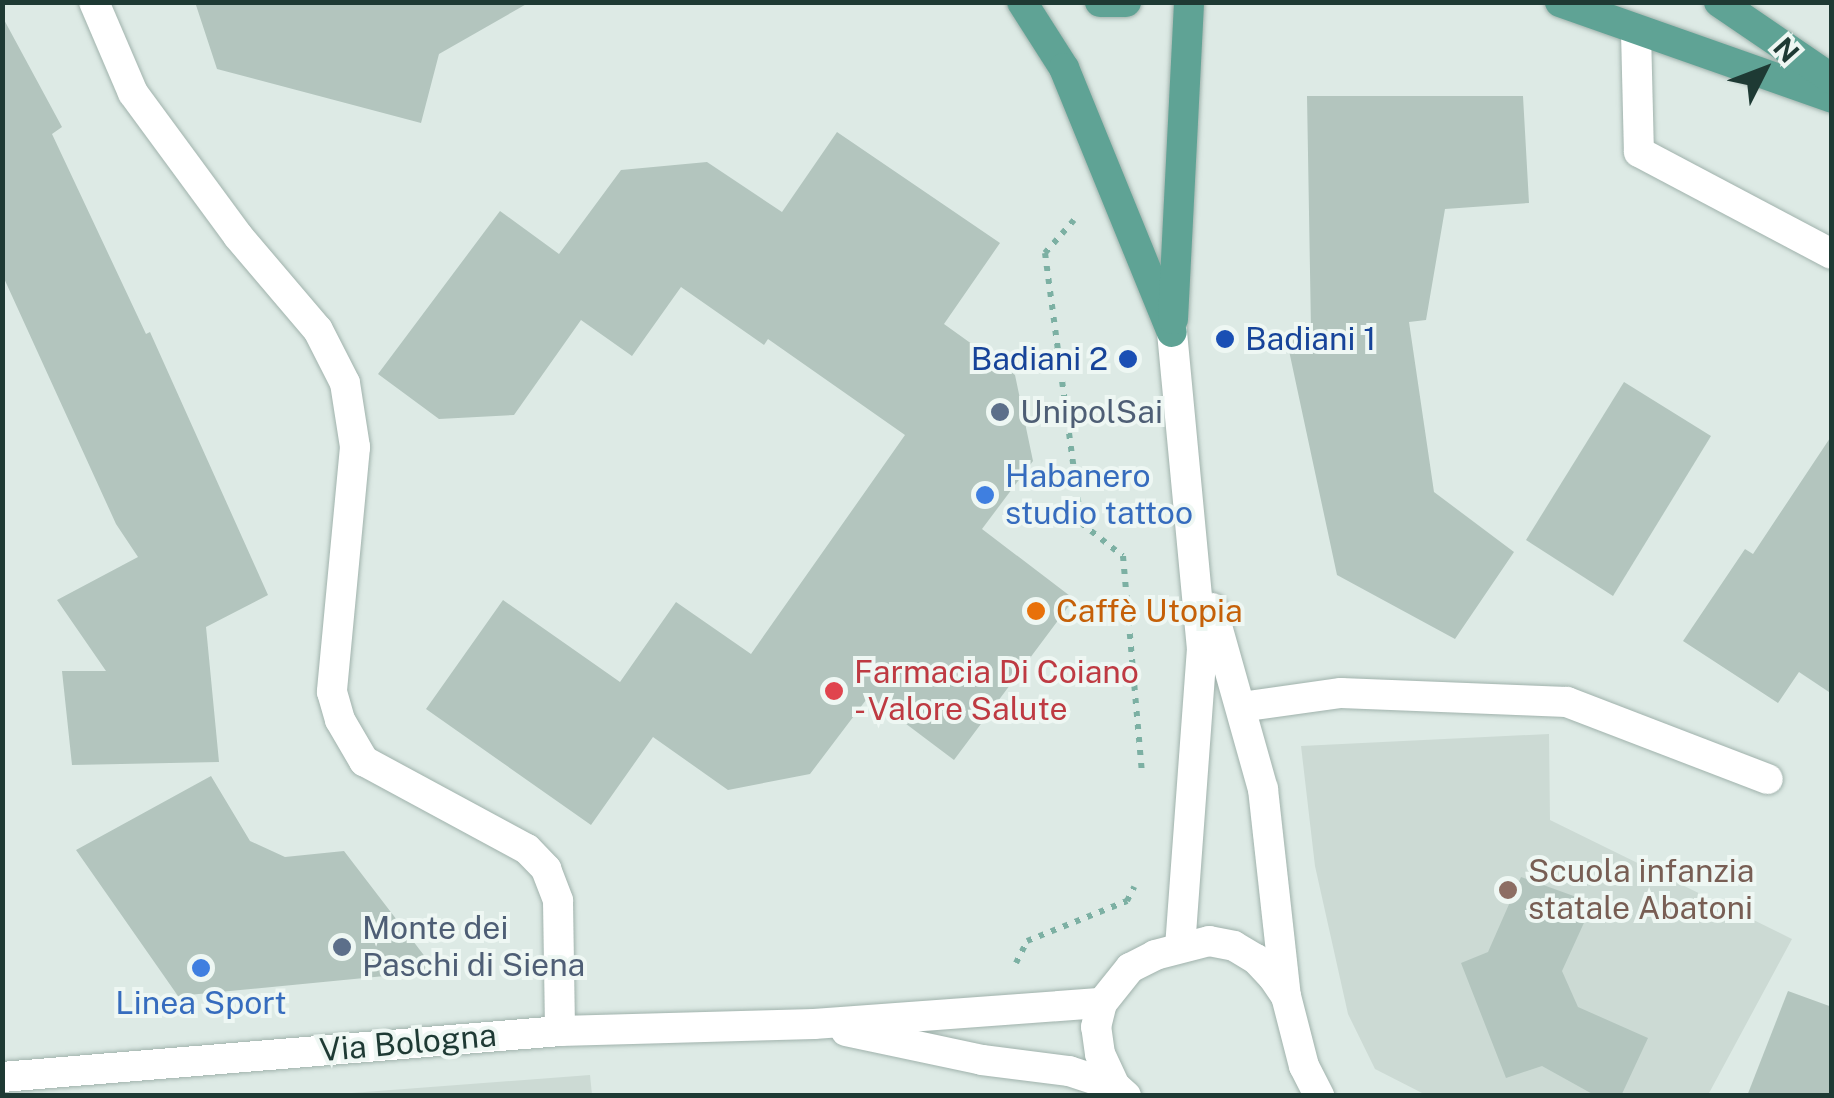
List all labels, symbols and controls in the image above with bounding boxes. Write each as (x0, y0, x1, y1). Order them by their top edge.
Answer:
north arrow (1714, 20, 1814, 120)
text: N (1767, 30, 1806, 69)
place label: Badiani 1 (1245, 320, 1376, 358)
marker: Badiani 1 (1214, 328, 1236, 350)
place label: Badiani 2 (971, 340, 1108, 378)
marker: Badiani 2 (1117, 348, 1139, 370)
place label: UnipolSai (1020, 393, 1163, 431)
marker: UnipolSai (989, 401, 1011, 423)
place label: Habanero studio tattoo (1005, 458, 1193, 533)
marker: Habanero studio tattoo (974, 484, 996, 506)
place label: Caffè Utopia (1056, 592, 1243, 630)
marker: Caffè Utopia (1025, 600, 1047, 622)
place label: Farmacia Di Coiano - Valore Salute (854, 654, 1139, 729)
marker: Farmacia Di Coiano - Valore Salute (823, 680, 845, 702)
place label: Scuola infanzia statale Abatoni (1528, 853, 1754, 928)
marker: Scuola infanzia statale Abatoni (1497, 879, 1519, 901)
place label: Monte dei Paschi di Siena (362, 910, 586, 985)
marker: Monte dei Paschi di Siena (331, 936, 353, 958)
marker: Linea Sport (190, 957, 212, 979)
place label: Linea Sport (115, 984, 287, 1022)
street label: Via Bologna (318, 1016, 498, 1070)

